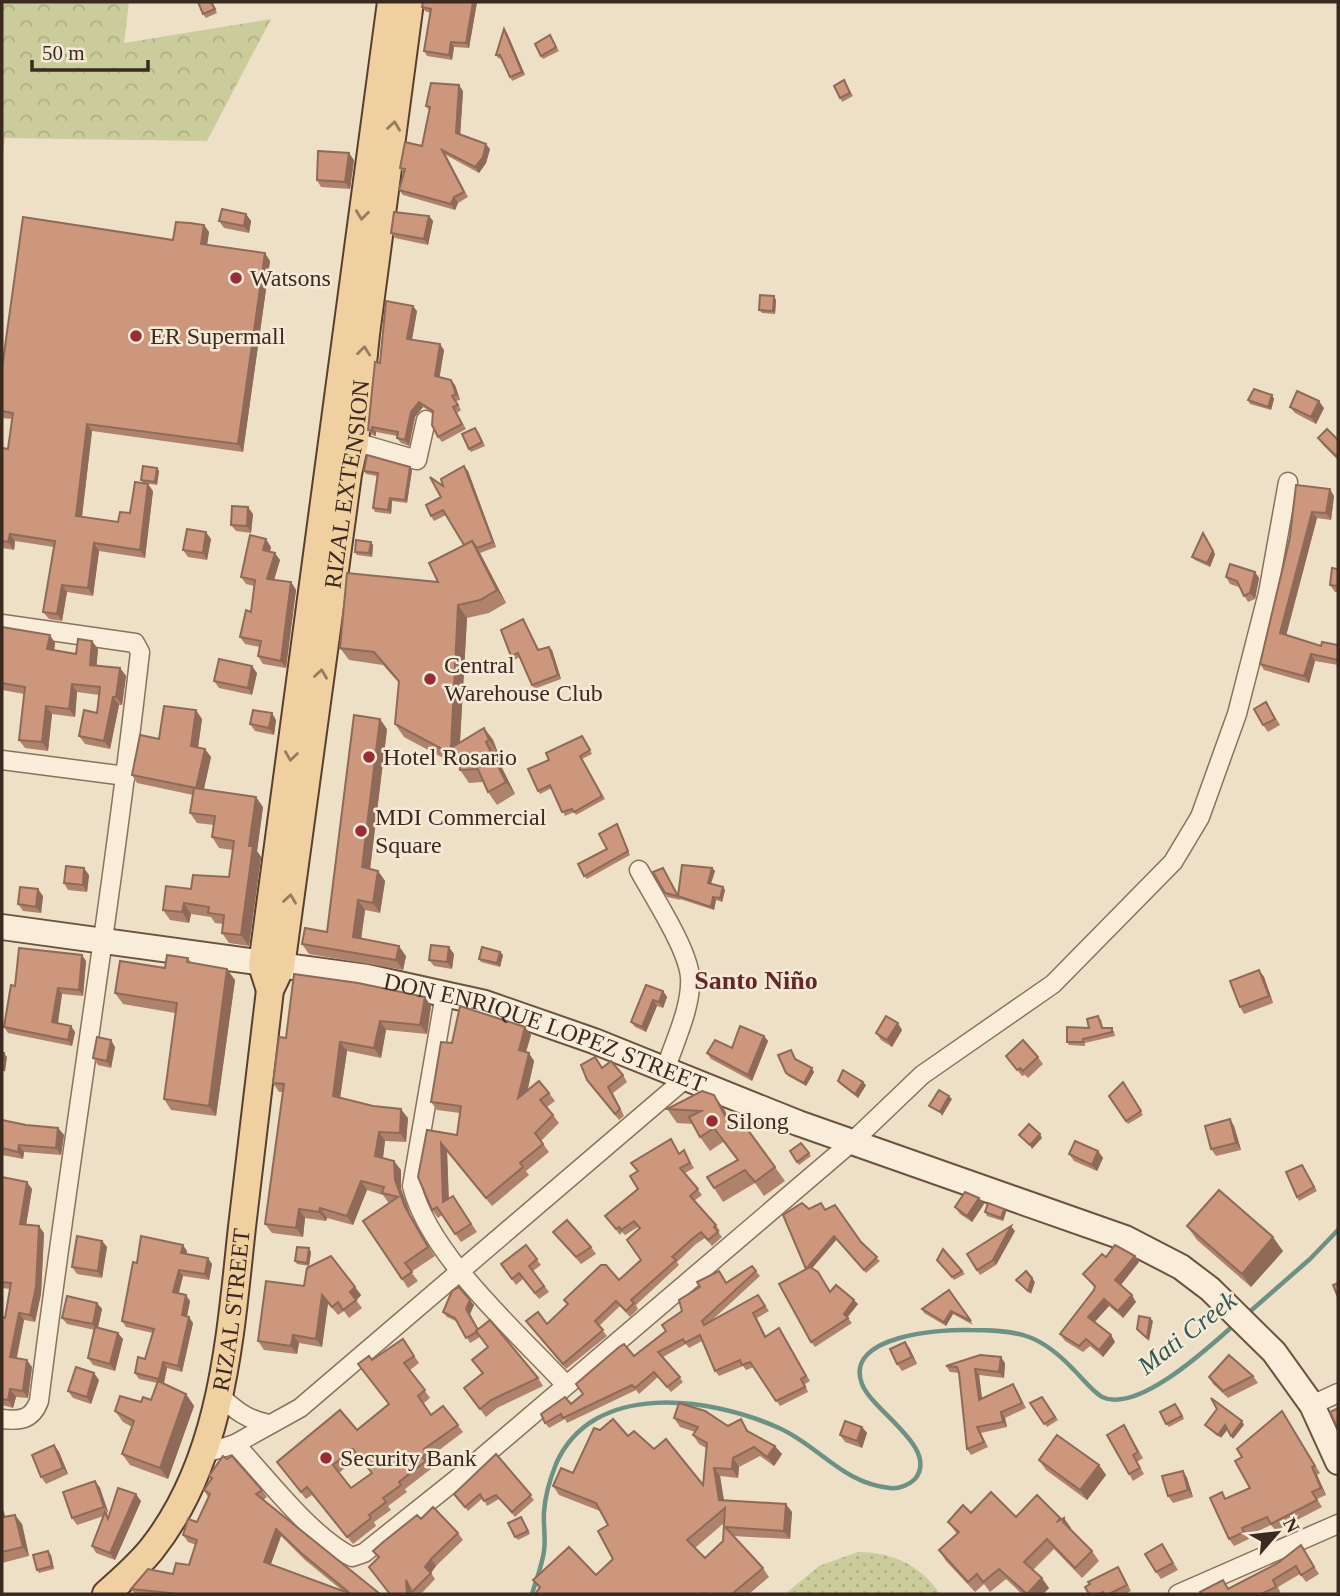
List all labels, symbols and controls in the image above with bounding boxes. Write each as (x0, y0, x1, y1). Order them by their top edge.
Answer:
scale bar (32, 28, 147, 72)
text: 50 m (42, 41, 85, 65)
one-way arrow (386, 120, 401, 132)
one-way arrow (355, 209, 370, 221)
place label: Watsons (250, 265, 331, 291)
marker: Watsons (228, 270, 244, 286)
place label: ER Supermall (150, 323, 286, 349)
marker: ER Supermall (128, 328, 144, 344)
one-way arrow (356, 346, 371, 357)
street label: RIZAL EXTENSION (320, 379, 374, 590)
place label: Central Warehouse Club (444, 652, 603, 706)
one-way arrow (314, 668, 329, 680)
marker: Central Warehouse Club (422, 671, 438, 687)
place label: Hotel Rosario (383, 744, 517, 770)
marker: Hotel Rosario (361, 749, 377, 765)
one-way arrow (284, 750, 299, 762)
place label: MDI Commercial Square (375, 804, 547, 858)
marker: MDI Commercial Square (353, 823, 369, 839)
one-way arrow (283, 893, 298, 905)
district label: Santo Niño (694, 966, 818, 995)
street label: DON ENRIQUE LOPEZ STREET (381, 968, 710, 1098)
place label: Silong (726, 1108, 789, 1134)
marker: Silong (704, 1113, 720, 1129)
street label: RIZAL STREET (207, 1227, 255, 1393)
water label: Mati Creek (1131, 1285, 1242, 1381)
place label: Security Bank (340, 1445, 477, 1471)
marker: Security Bank (318, 1450, 334, 1466)
north arrow (1242, 1498, 1312, 1568)
text: N (1279, 1514, 1304, 1536)

